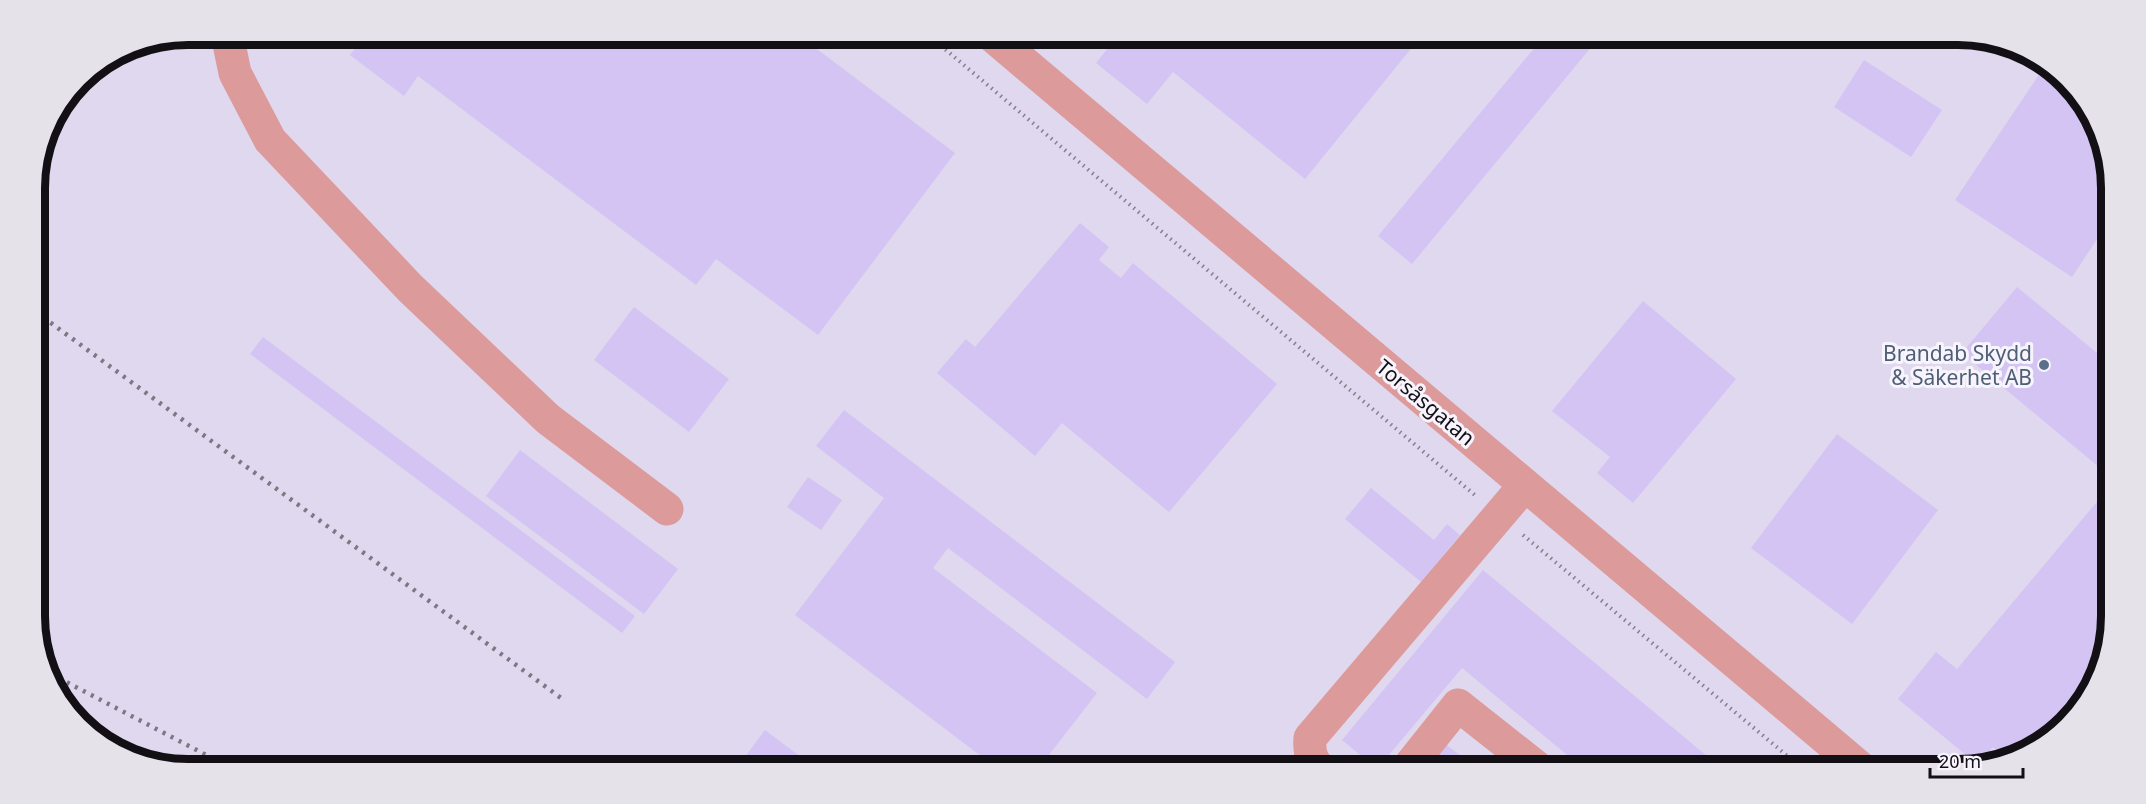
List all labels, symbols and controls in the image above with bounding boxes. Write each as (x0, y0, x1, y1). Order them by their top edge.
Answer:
place label: Brandab Skydd & Säkerhet AB (1883, 339, 2032, 391)
street label: Torsåsgatan (1371, 353, 1481, 451)
marker: Brandab Skydd & Säkerhet AB (2037, 358, 2051, 372)
scale bar (1930, 741, 2023, 779)
text: 20 m (1939, 749, 1981, 773)

